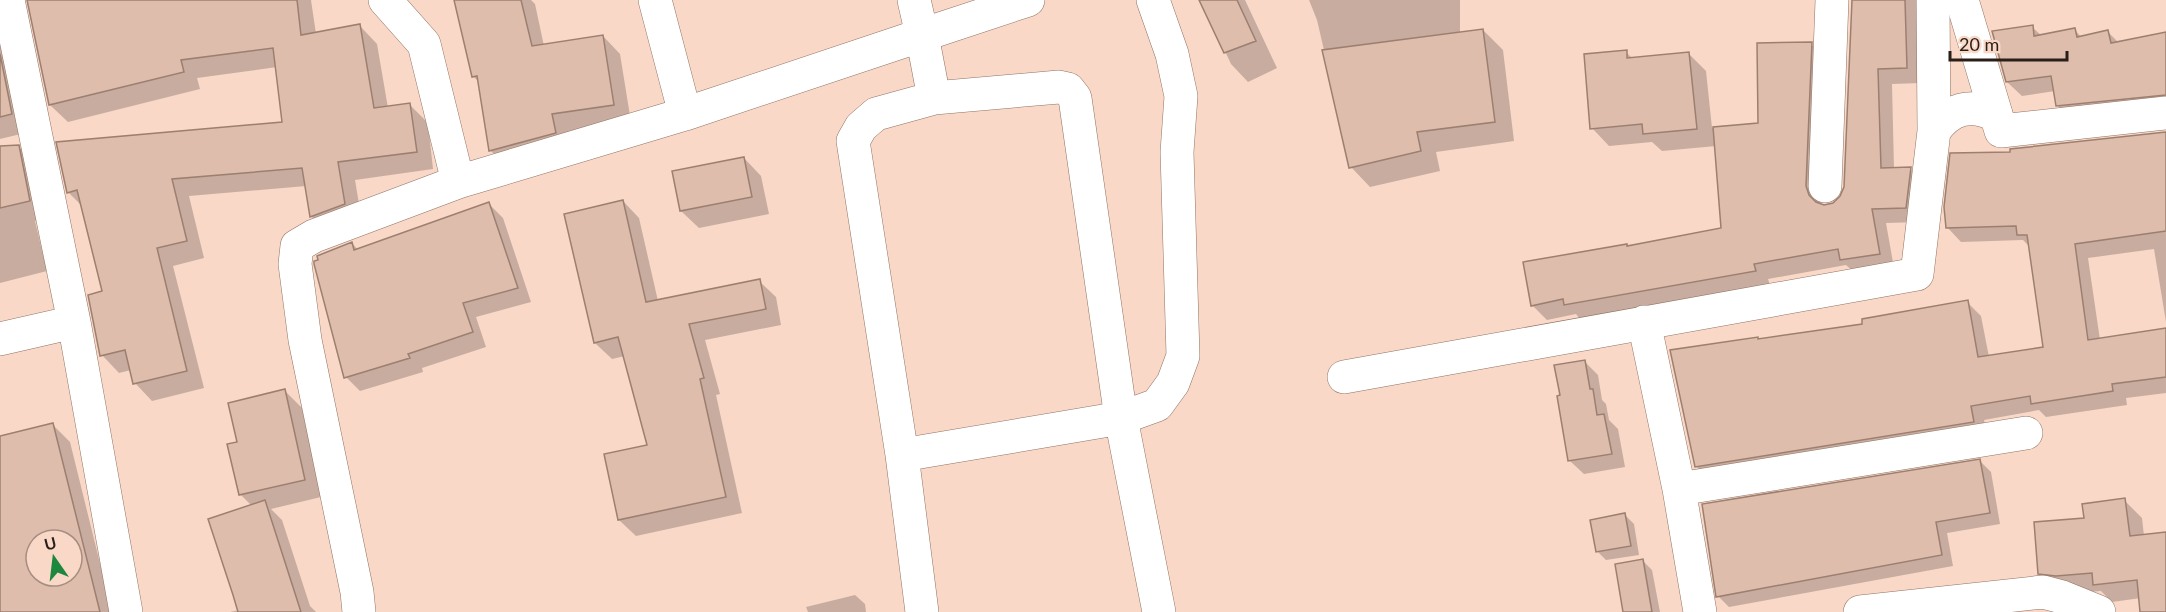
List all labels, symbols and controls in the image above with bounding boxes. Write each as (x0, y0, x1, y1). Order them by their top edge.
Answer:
scale bar (1950, 24, 2067, 62)
text: 20 m (1959, 33, 1999, 55)
north arrow (24, 528, 84, 588)
text: U (42, 532, 58, 554)

